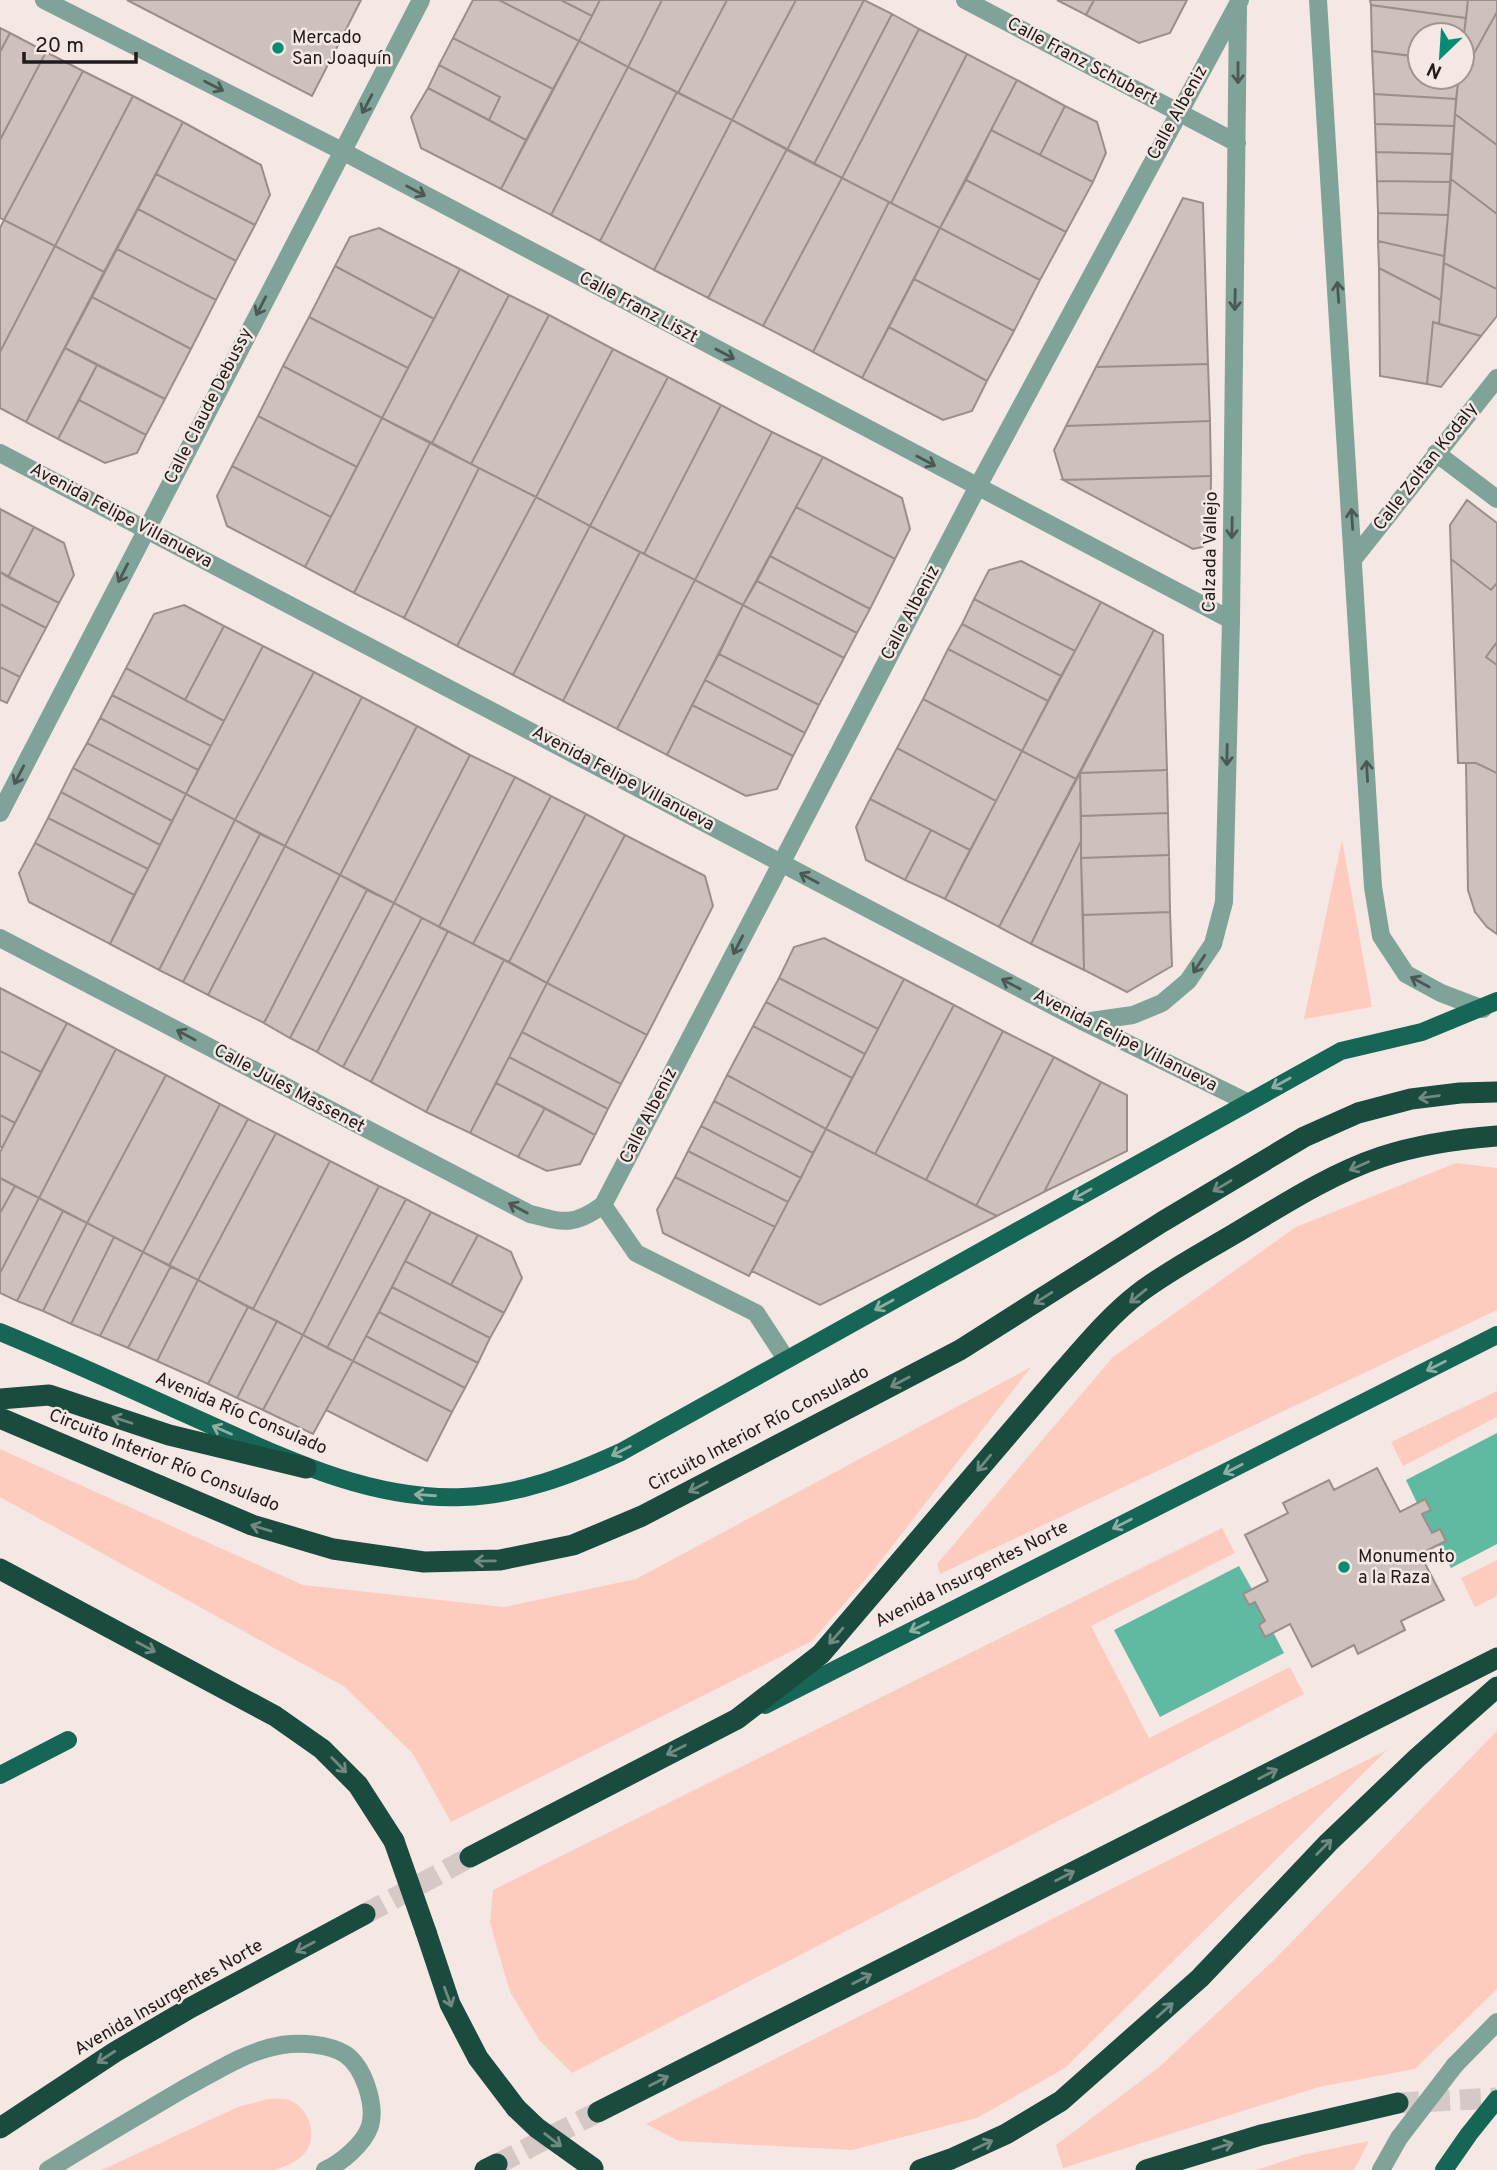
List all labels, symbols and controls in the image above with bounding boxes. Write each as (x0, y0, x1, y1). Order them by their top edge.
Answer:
street label: Calle Franz Schubert (1003, 13, 1161, 111)
scale bar (24, 21, 136, 65)
north arrow (1406, 21, 1476, 91)
place label: Mercado San Joaquín (292, 27, 392, 71)
text: 20 m (35, 33, 84, 60)
marker: Mercado San Joaquín (270, 40, 286, 56)
text: N (1423, 56, 1446, 83)
one-way arrow (1231, 61, 1245, 84)
street label: Calle Albeniz (1143, 62, 1213, 164)
one-way arrow (203, 80, 224, 94)
one-way arrow (359, 93, 373, 114)
one-way arrow (405, 184, 426, 198)
street label: Calle Franz Liszt (574, 267, 702, 349)
one-way arrow (1331, 281, 1344, 304)
one-way arrow (1228, 289, 1242, 312)
one-way arrow (254, 295, 268, 315)
street label: Calle Claude Debussy (160, 324, 258, 488)
one-way arrow (715, 348, 735, 362)
street label: Calle Zoltan Kodaly (1369, 398, 1483, 536)
one-way arrow (916, 454, 936, 468)
street label: Avenida Felipe Villanueva (26, 458, 216, 574)
street label: Calzada Vallejo (1198, 491, 1224, 613)
one-way arrow (1345, 508, 1358, 531)
one-way arrow (1225, 516, 1239, 539)
street label: Calle Albeniz (876, 561, 946, 665)
one-way arrow (116, 562, 129, 583)
street label: Avenida Felipe Villanueva (528, 721, 718, 837)
one-way arrow (1221, 743, 1234, 766)
one-way arrow (1360, 760, 1373, 783)
one-way arrow (12, 764, 26, 785)
one-way arrow (800, 870, 820, 884)
one-way arrow (730, 934, 744, 955)
one-way arrow (1192, 954, 1206, 974)
one-way arrow (1410, 975, 1431, 988)
one-way arrow (1001, 976, 1022, 990)
street label: Avenida Felipe Villanueva (1029, 985, 1221, 1097)
one-way arrow (176, 1028, 197, 1041)
street label: Calle Jules Massenet (209, 1039, 369, 1139)
street label: Calle Albeniz (615, 1064, 683, 1168)
one-way arrow (1271, 1077, 1292, 1090)
one-way arrow (1418, 1090, 1441, 1103)
one-way arrow (1349, 1160, 1371, 1173)
one-way arrow (1213, 1180, 1233, 1194)
one-way arrow (1073, 1187, 1093, 1201)
one-way arrow (508, 1201, 529, 1215)
one-way arrow (1129, 1288, 1147, 1303)
one-way arrow (1033, 1291, 1053, 1305)
one-way arrow (874, 1298, 894, 1312)
one-way arrow (1426, 1360, 1447, 1374)
street label: Circuito Interior Río Consulado (645, 1361, 873, 1497)
street label: Avenida Río Consulado (152, 1367, 330, 1461)
one-way arrow (890, 1375, 910, 1389)
street label: Circuito Interior Río Consulado (45, 1404, 283, 1518)
one-way arrow (111, 1412, 133, 1425)
one-way arrow (211, 1423, 233, 1436)
one-way arrow (611, 1445, 632, 1459)
one-way arrow (976, 1454, 992, 1472)
one-way arrow (1223, 1462, 1244, 1476)
one-way arrow (688, 1480, 709, 1494)
one-way arrow (414, 1488, 437, 1501)
street label: Avenida Insurgentes Norte (871, 1516, 1073, 1634)
one-way arrow (1112, 1518, 1133, 1532)
one-way arrow (251, 1520, 273, 1533)
place label: Monumento a la Raza (1358, 1546, 1455, 1590)
one-way arrow (474, 1554, 497, 1567)
marker: Monumento a la Raza (1336, 1559, 1352, 1575)
one-way arrow (909, 1621, 930, 1635)
one-way arrow (828, 1627, 844, 1645)
one-way arrow (135, 1640, 155, 1654)
one-way arrow (666, 1744, 687, 1758)
one-way arrow (330, 1756, 347, 1773)
one-way arrow (1257, 1766, 1278, 1780)
one-way arrow (1316, 1839, 1333, 1856)
one-way arrow (1054, 1869, 1075, 1883)
street label: Avenida Insurgentes Norte (71, 1935, 267, 2061)
one-way arrow (295, 1940, 316, 1954)
one-way arrow (851, 1971, 872, 1985)
one-way arrow (443, 1985, 455, 2007)
one-way arrow (1156, 2001, 1173, 2018)
one-way arrow (97, 2051, 117, 2065)
one-way arrow (648, 2074, 669, 2088)
one-way arrow (543, 2133, 561, 2148)
one-way arrow (972, 2137, 993, 2151)
one-way arrow (1212, 2139, 1234, 2152)

